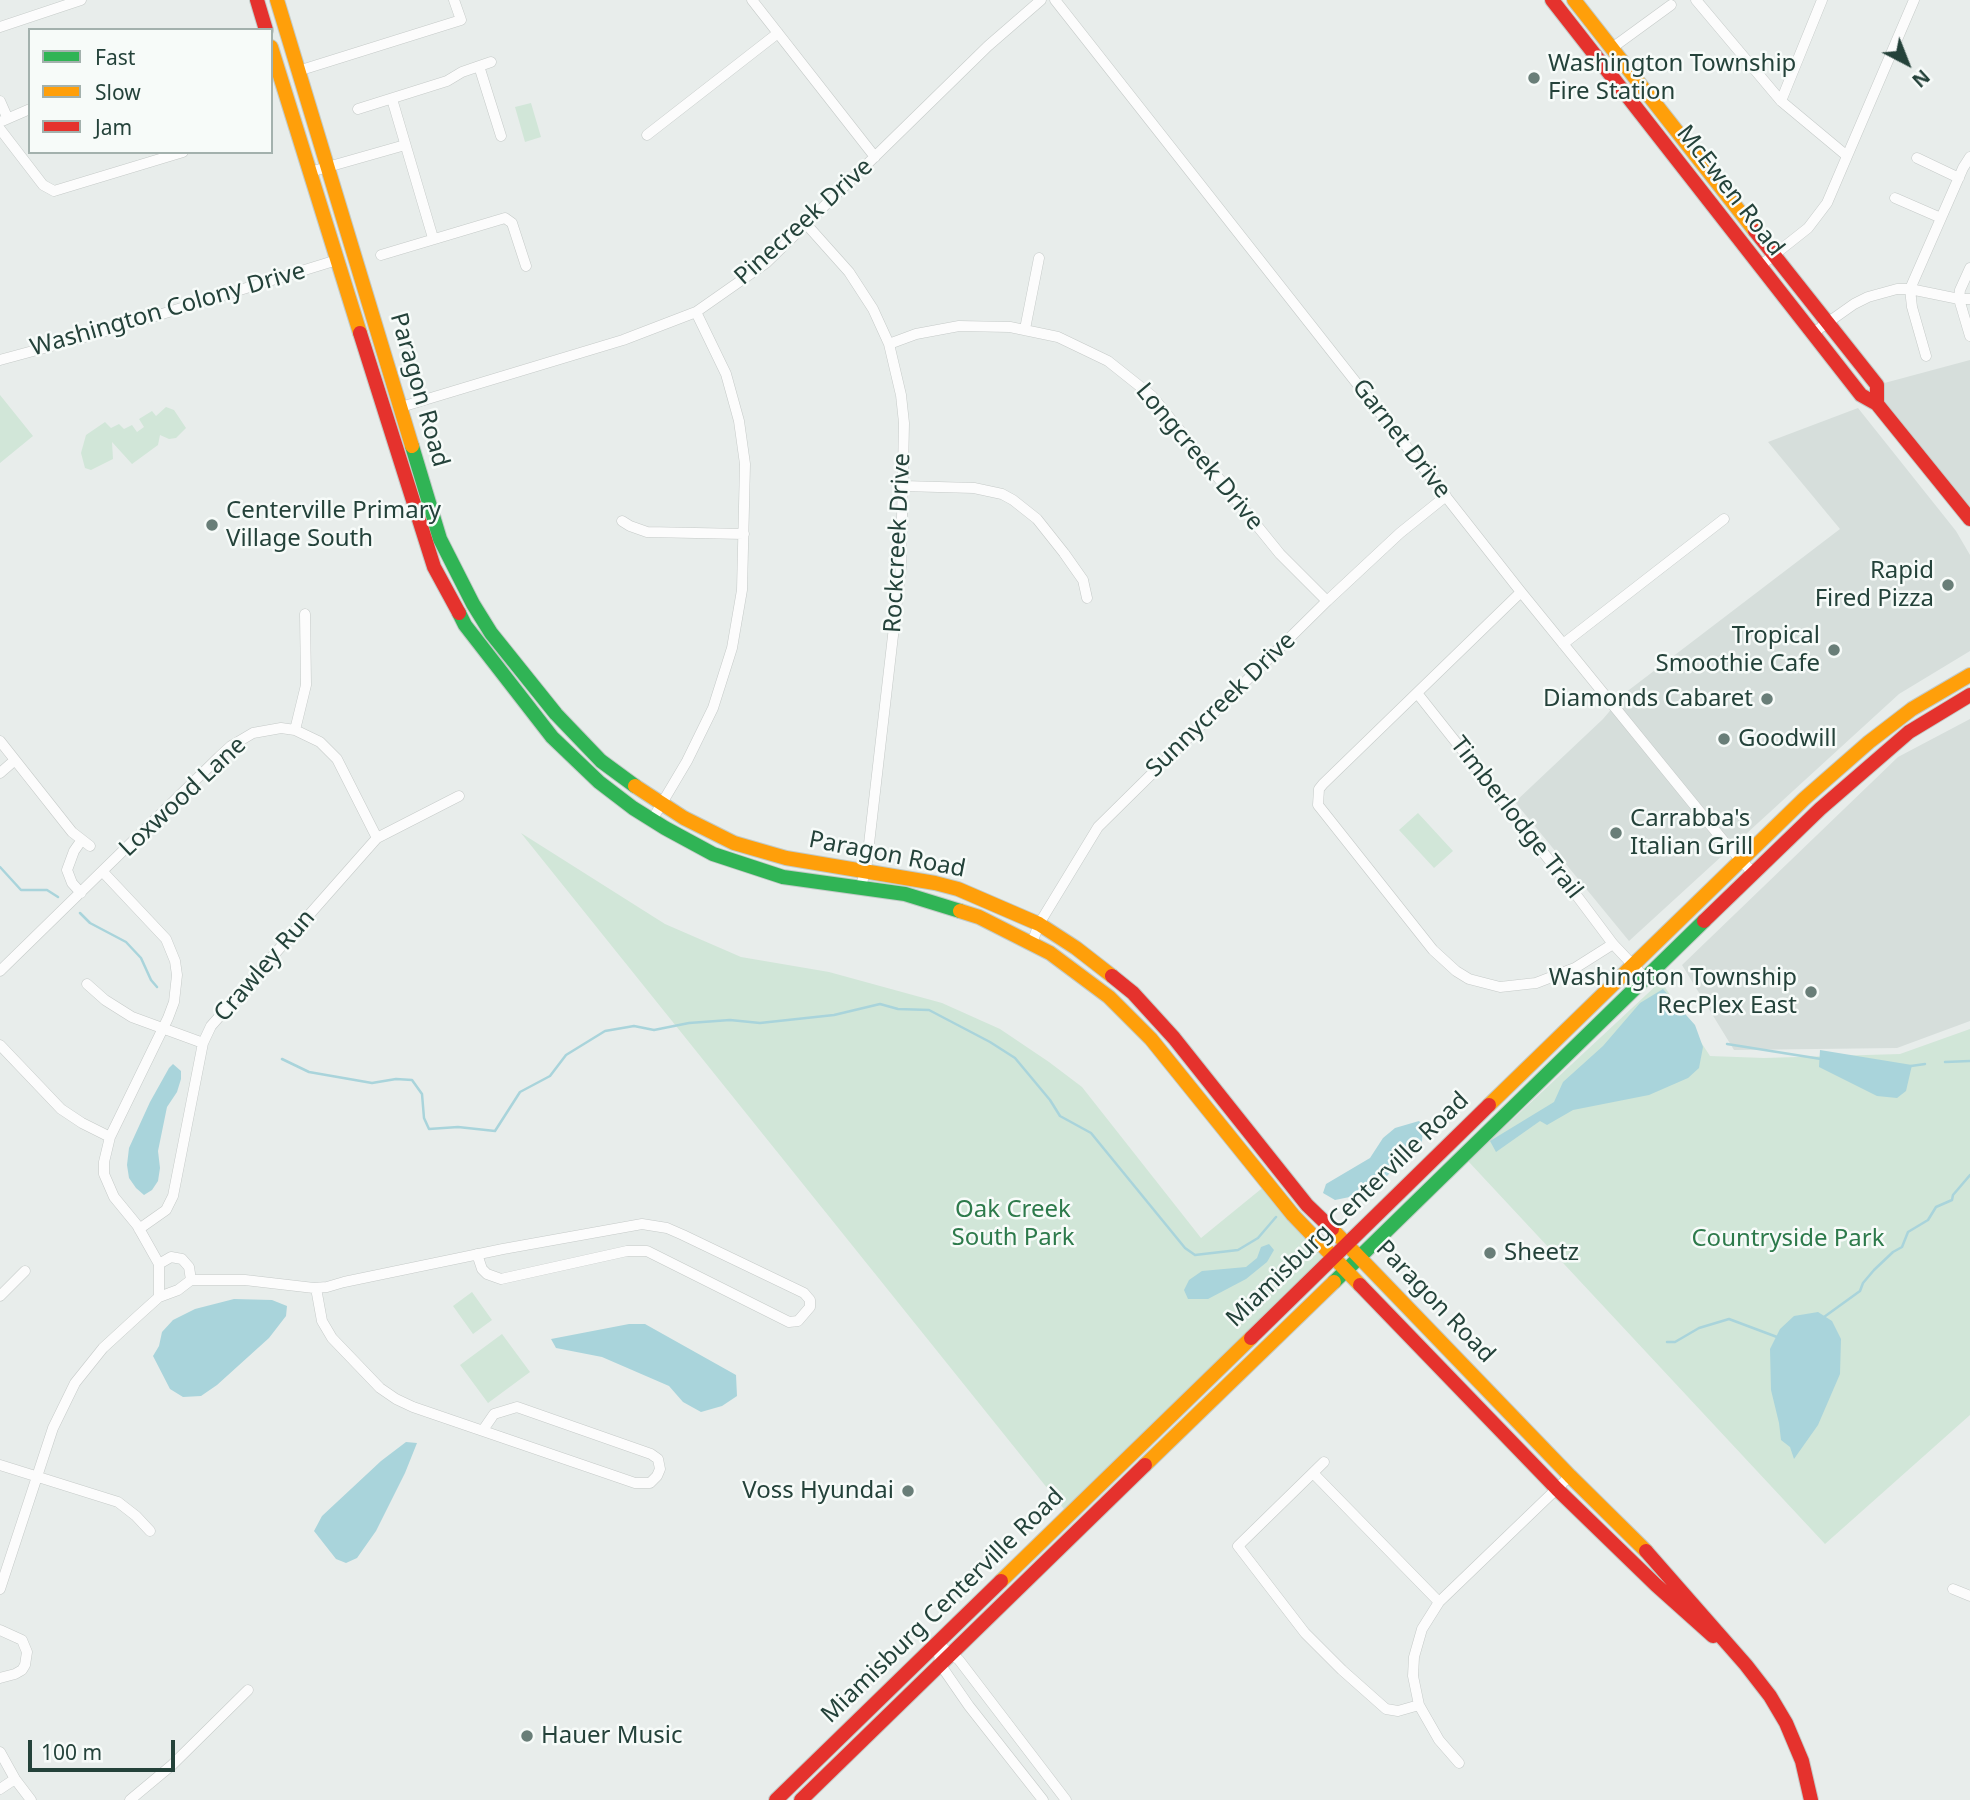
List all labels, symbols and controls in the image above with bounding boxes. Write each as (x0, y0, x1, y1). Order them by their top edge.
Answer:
legend (28, 28, 273, 154)
north arrow (1872, 28, 1942, 98)
text: Fast (95, 43, 135, 71)
place label: Washington Township Fire Station (1548, 50, 1796, 106)
text: N (1907, 64, 1935, 93)
marker: Washington Township Fire Station (1526, 70, 1542, 86)
text: Slow (95, 78, 141, 106)
text: Jam (95, 113, 132, 141)
street label: McEwen Road (1670, 120, 1790, 262)
street label: Pinecreek Drive (729, 153, 879, 291)
street label: Washington Colony Drive (27, 257, 309, 363)
street label: Paragon Road (383, 310, 455, 470)
street label: Garnet Drive (1345, 374, 1457, 504)
street label: Longcreek Drive (1129, 378, 1269, 536)
street label: Rockcreek Drive (879, 452, 917, 634)
place label: Centerville Primary Village South (226, 497, 441, 553)
marker: Centerville Primary Village South (204, 517, 220, 533)
place label: Rapid Fired Pizza (1815, 557, 1934, 613)
marker: Rapid Fired Pizza (1940, 577, 1956, 593)
place label: Tropical Smoothie Cafe (1655, 622, 1820, 678)
street label: Sunnycreek Drive (1140, 626, 1302, 784)
marker: Tropical Smoothie Cafe (1826, 642, 1842, 658)
place label: Diamonds Cabaret (1543, 685, 1753, 713)
marker: Diamonds Cabaret (1759, 691, 1775, 707)
place label: Goodwill (1738, 725, 1837, 753)
street label: Loxwood Lane (114, 731, 252, 863)
street label: Timberlodge Trail (1444, 731, 1588, 905)
marker: Goodwill (1716, 731, 1732, 747)
place label: Carrabba's Italian Grill (1630, 805, 1753, 861)
marker: Carrabba's Italian Grill (1608, 825, 1624, 841)
street label: Paragon Road (806, 826, 968, 884)
street label: Crawley Run (208, 904, 322, 1028)
place label: Washington Township RecPlex East (1549, 964, 1797, 1020)
marker: Washington Township RecPlex East (1803, 984, 1819, 1000)
street label: Miamisburg Centerville Road (1221, 1087, 1475, 1333)
park label: Oak Creek South Park (952, 1196, 1074, 1252)
park label: Countryside Park (1691, 1225, 1885, 1253)
street label: Paragon Road (1369, 1235, 1501, 1369)
place label: Sheetz (1504, 1239, 1579, 1267)
marker: Sheetz (1482, 1245, 1498, 1261)
place label: Voss Hyundai (742, 1477, 894, 1505)
street label: Miamisburg Centerville Road (816, 1483, 1070, 1729)
marker: Voss Hyundai (900, 1483, 916, 1499)
place label: Hauer Music (541, 1722, 683, 1750)
scale bar (32, 1727, 178, 1771)
marker: Hauer Music (519, 1728, 535, 1744)
text: 100 m (41, 1738, 102, 1766)

